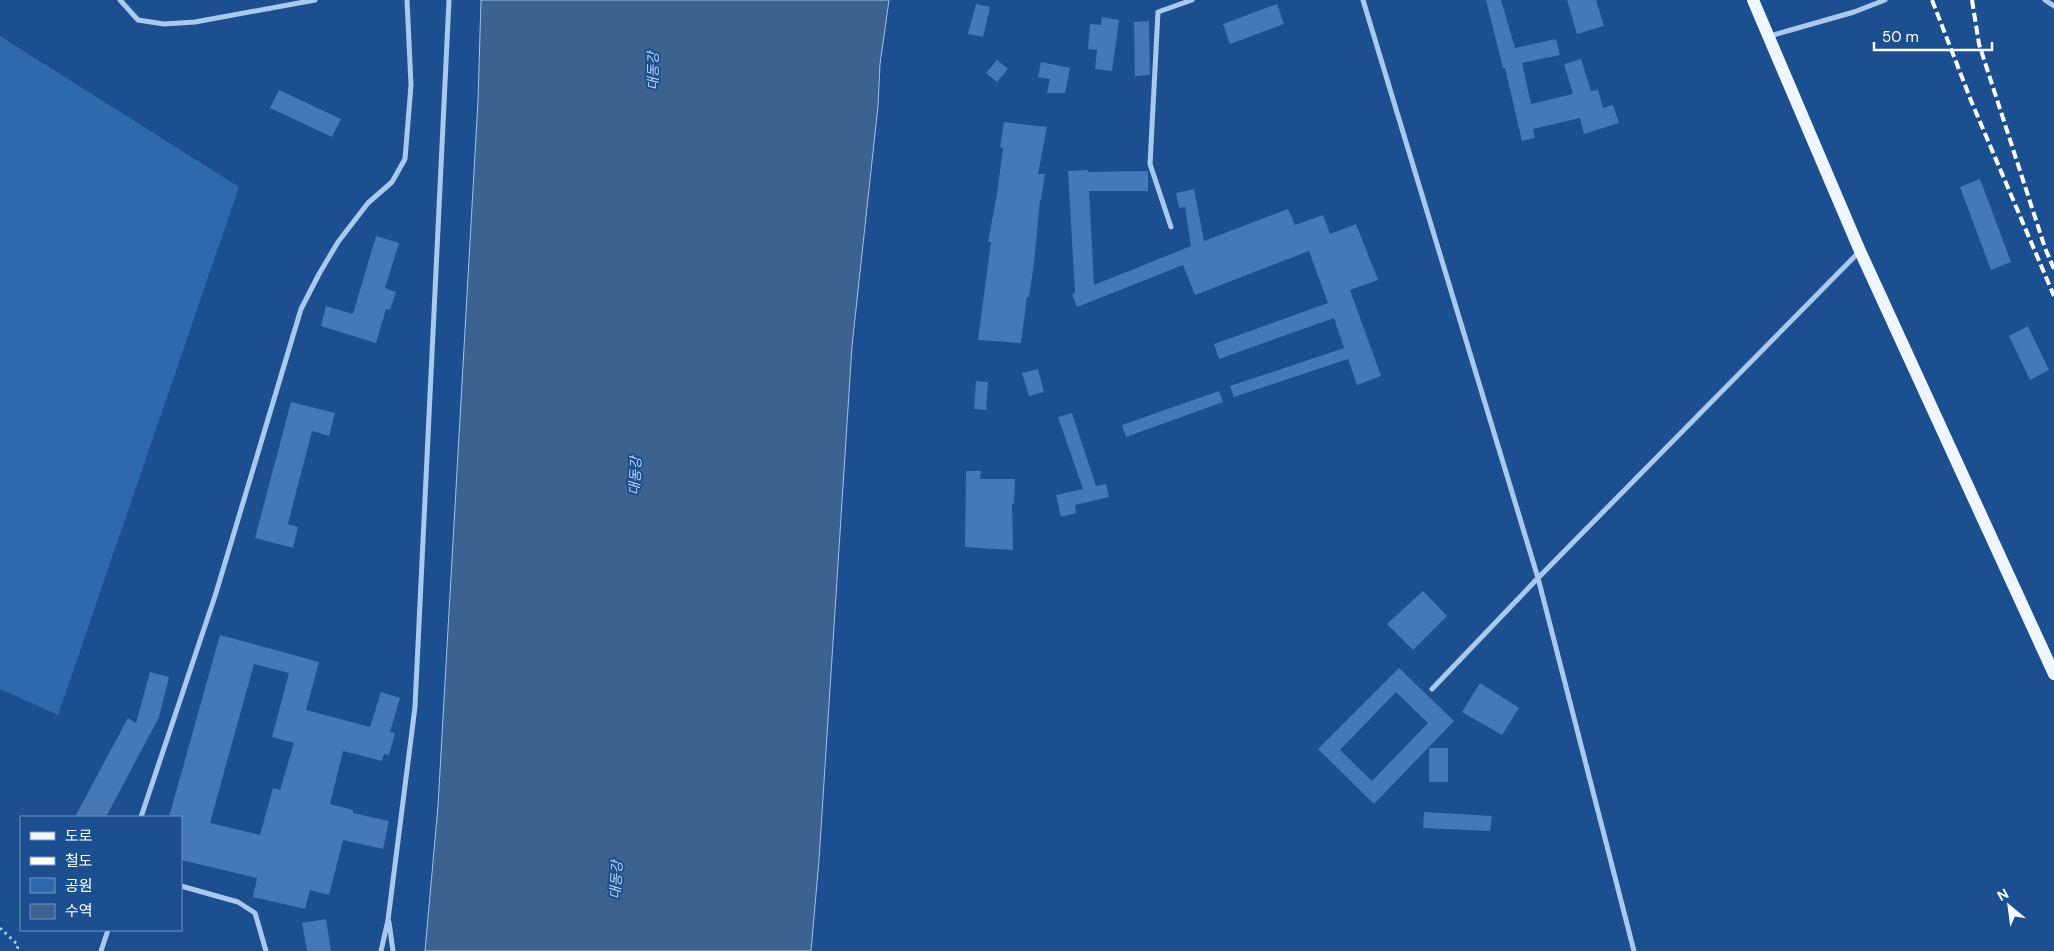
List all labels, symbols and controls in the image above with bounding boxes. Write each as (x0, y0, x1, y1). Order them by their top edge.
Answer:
scale bar (1874, 20, 1992, 52)
text: 50 m (1882, 27, 1919, 47)
water label: 대동강 (644, 50, 662, 90)
water label: 대동강 (625, 454, 645, 496)
legend (20, 816, 182, 931)
text: 도로 (65, 826, 93, 846)
text: 철도 (65, 851, 93, 871)
water label: 대동강 (606, 858, 626, 900)
text: 공원 (65, 876, 93, 896)
north arrow (1984, 881, 2034, 931)
text: N (1994, 884, 2012, 905)
text: 수역 (65, 901, 93, 921)

